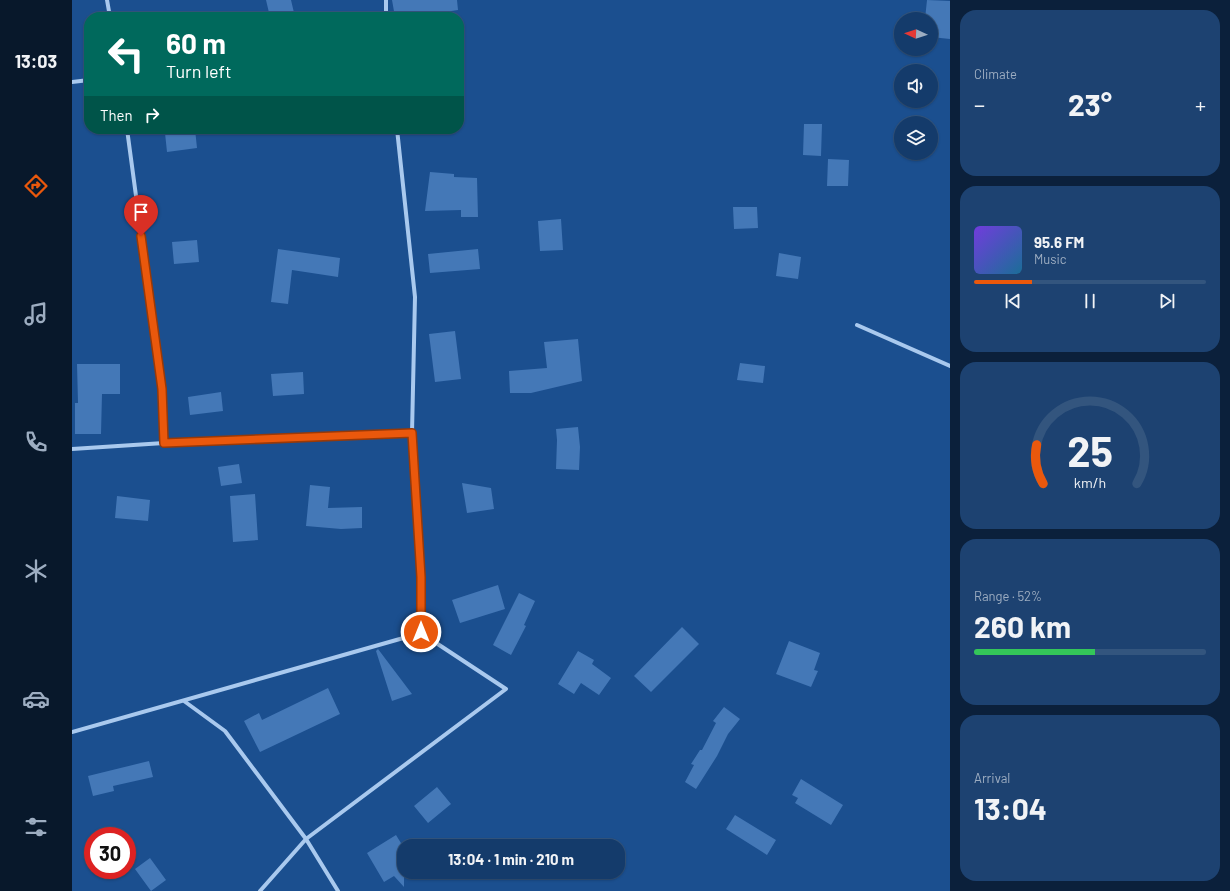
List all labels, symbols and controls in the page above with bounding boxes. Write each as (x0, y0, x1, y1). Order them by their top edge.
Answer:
north arrow (894, 12, 938, 56)
map controls (894, 12, 938, 160)
text: 60 m (166, 26, 226, 60)
icon: left (100, 28, 152, 80)
text: 13:03 (15, 50, 57, 72)
text: Turn left (166, 60, 232, 82)
button: sound (894, 64, 938, 108)
text: Climate (974, 66, 1017, 82)
text: 23° (1068, 86, 1112, 122)
text: − (974, 91, 985, 117)
text: + (1195, 91, 1206, 117)
icon: right (141, 104, 163, 126)
text: Then (100, 106, 133, 124)
button: layers (894, 116, 938, 160)
icon: directions (22, 172, 50, 200)
pin (124, 195, 158, 236)
icon: arrive (130, 201, 152, 223)
text: 95.6 FM (1034, 233, 1084, 251)
text: Music (1034, 251, 1067, 267)
icon: previous (1002, 290, 1024, 312)
icon: pause (1079, 290, 1101, 312)
icon: next (1156, 290, 1178, 312)
icon: music (22, 300, 50, 328)
text: 25 (1067, 424, 1113, 474)
icon: phone (22, 428, 50, 456)
text: km/h (1074, 473, 1106, 490)
icon: climate (22, 557, 50, 585)
text: Range · 52% (974, 588, 1042, 604)
text: 260 km (974, 608, 1071, 644)
position arrow (400, 611, 442, 653)
icon: car (22, 685, 50, 713)
text: Arrival (974, 770, 1010, 786)
text: 13:04 (974, 790, 1047, 826)
icon: filters (22, 813, 50, 841)
speed limit sign: 30 (84, 827, 136, 879)
text: 13:04 · 1 min · 210 m (448, 850, 574, 868)

